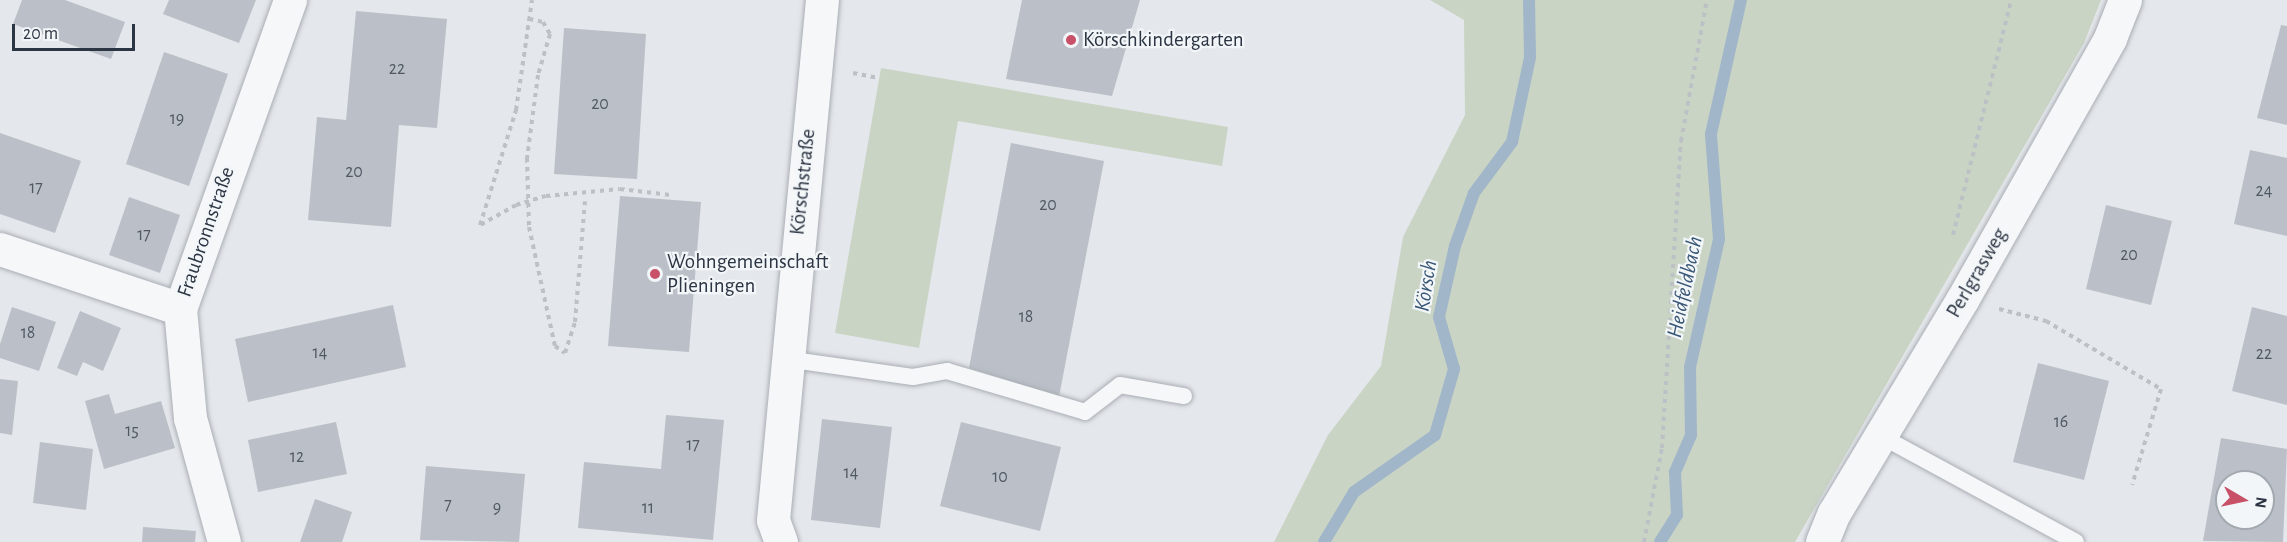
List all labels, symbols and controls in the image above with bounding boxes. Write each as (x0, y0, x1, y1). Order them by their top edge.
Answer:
scale bar (15, 12, 138, 50)
text: 20 m (23, 25, 58, 43)
place label: Körschkindergarten (1083, 27, 1244, 53)
marker: Körschkindergarten (1064, 33, 1078, 47)
house number: 22 (389, 58, 405, 80)
house number: 20 (591, 93, 609, 115)
house number: 19 (170, 108, 184, 130)
street label: Körschstraße (785, 128, 821, 236)
house number: 20 (345, 161, 363, 183)
street label: Fraubronnstraße (172, 163, 240, 301)
house number: 17 (29, 177, 43, 199)
house number: 24 (2256, 180, 2272, 202)
house number: 20 (1039, 194, 1057, 216)
house number: 17 (137, 224, 151, 246)
street label: Perlgrasweg (1941, 224, 2013, 322)
water label: Heidfeldbach (1661, 234, 1709, 340)
house number: 20 (2120, 244, 2138, 266)
place label: Wohngemeinschaft Plieningen (667, 249, 828, 299)
water label: Körsch (1409, 258, 1443, 314)
marker: Wohngemeinschaft Plieningen (648, 267, 662, 281)
house number: 18 (1019, 306, 1033, 328)
house number: 18 (21, 322, 35, 344)
house number: 14 (313, 342, 327, 364)
house number: 22 (2256, 343, 2272, 365)
house number: 16 (2054, 411, 2068, 433)
house number: 15 (125, 420, 139, 442)
house number: 17 (686, 434, 700, 456)
house number: 12 (290, 446, 304, 468)
house number: 14 (844, 462, 858, 484)
house number: 10 (992, 466, 1008, 488)
north arrow (2215, 470, 2275, 530)
house number: 7 (444, 494, 452, 516)
text: N (2252, 496, 2270, 509)
house number: 9 (493, 497, 501, 519)
house number: 11 (642, 497, 654, 519)

